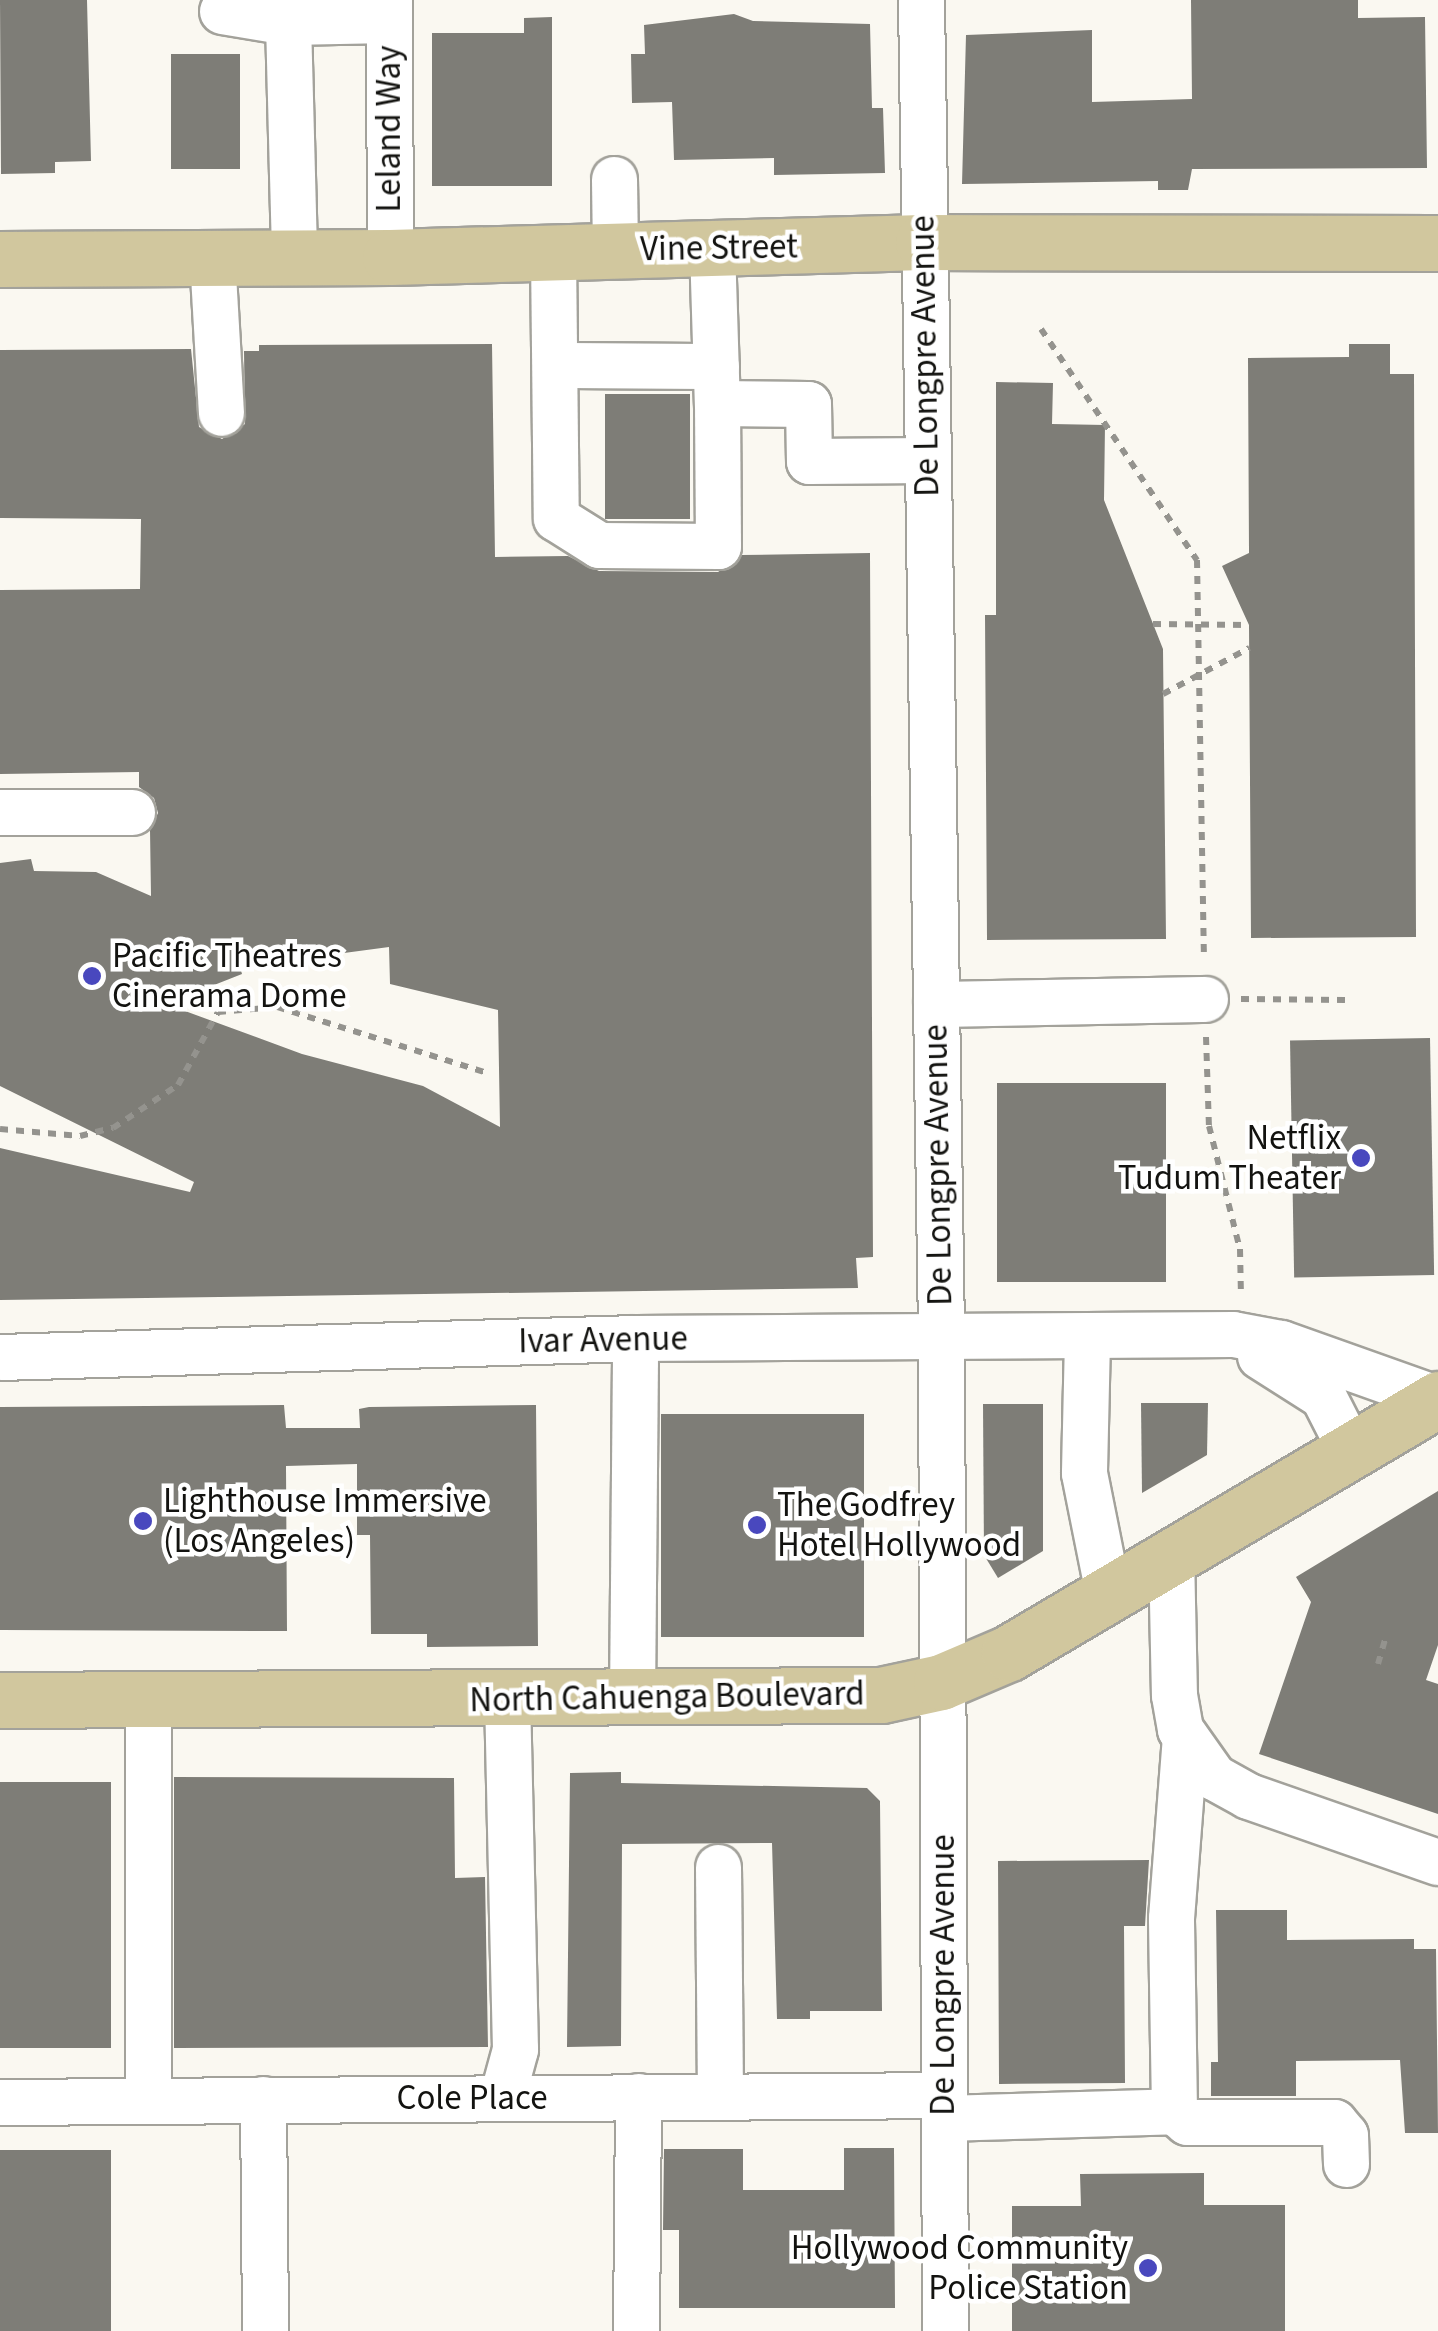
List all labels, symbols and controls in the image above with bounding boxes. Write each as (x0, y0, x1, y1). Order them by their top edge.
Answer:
street label: Leland Way (368, 45, 410, 213)
street label: De Longpre Avenue (902, 215, 948, 497)
street label: Vine Street (640, 226, 798, 270)
place label: Pacific Theatres Cinerama Dome (112, 935, 347, 1017)
marker: Pacific Theatres Cinerama Dome (81, 965, 103, 987)
street label: De Longpre Avenue (915, 1024, 961, 1306)
place label: Netflix Tudum Theater (1118, 1117, 1341, 1199)
marker: Netflix Tudum Theater (1350, 1147, 1372, 1169)
street label: Ivar Avenue (518, 1318, 688, 1362)
place label: Lighthouse Immersive (Los Angeles) (163, 1480, 487, 1562)
place label: The Godfrey Hotel Hollywood (777, 1484, 1021, 1566)
marker: Lighthouse Immersive (Los Angeles) (132, 1510, 154, 1532)
marker: The Godfrey Hotel Hollywood (746, 1514, 768, 1536)
street label: North Cahuenga Boulevard (469, 1673, 865, 1721)
street label: De Longpre Avenue (922, 1834, 964, 2116)
street label: Cole Place (396, 2077, 548, 2119)
place label: Hollywood Community Police Station (791, 2227, 1128, 2309)
marker: Hollywood Community Police Station (1137, 2257, 1159, 2279)

